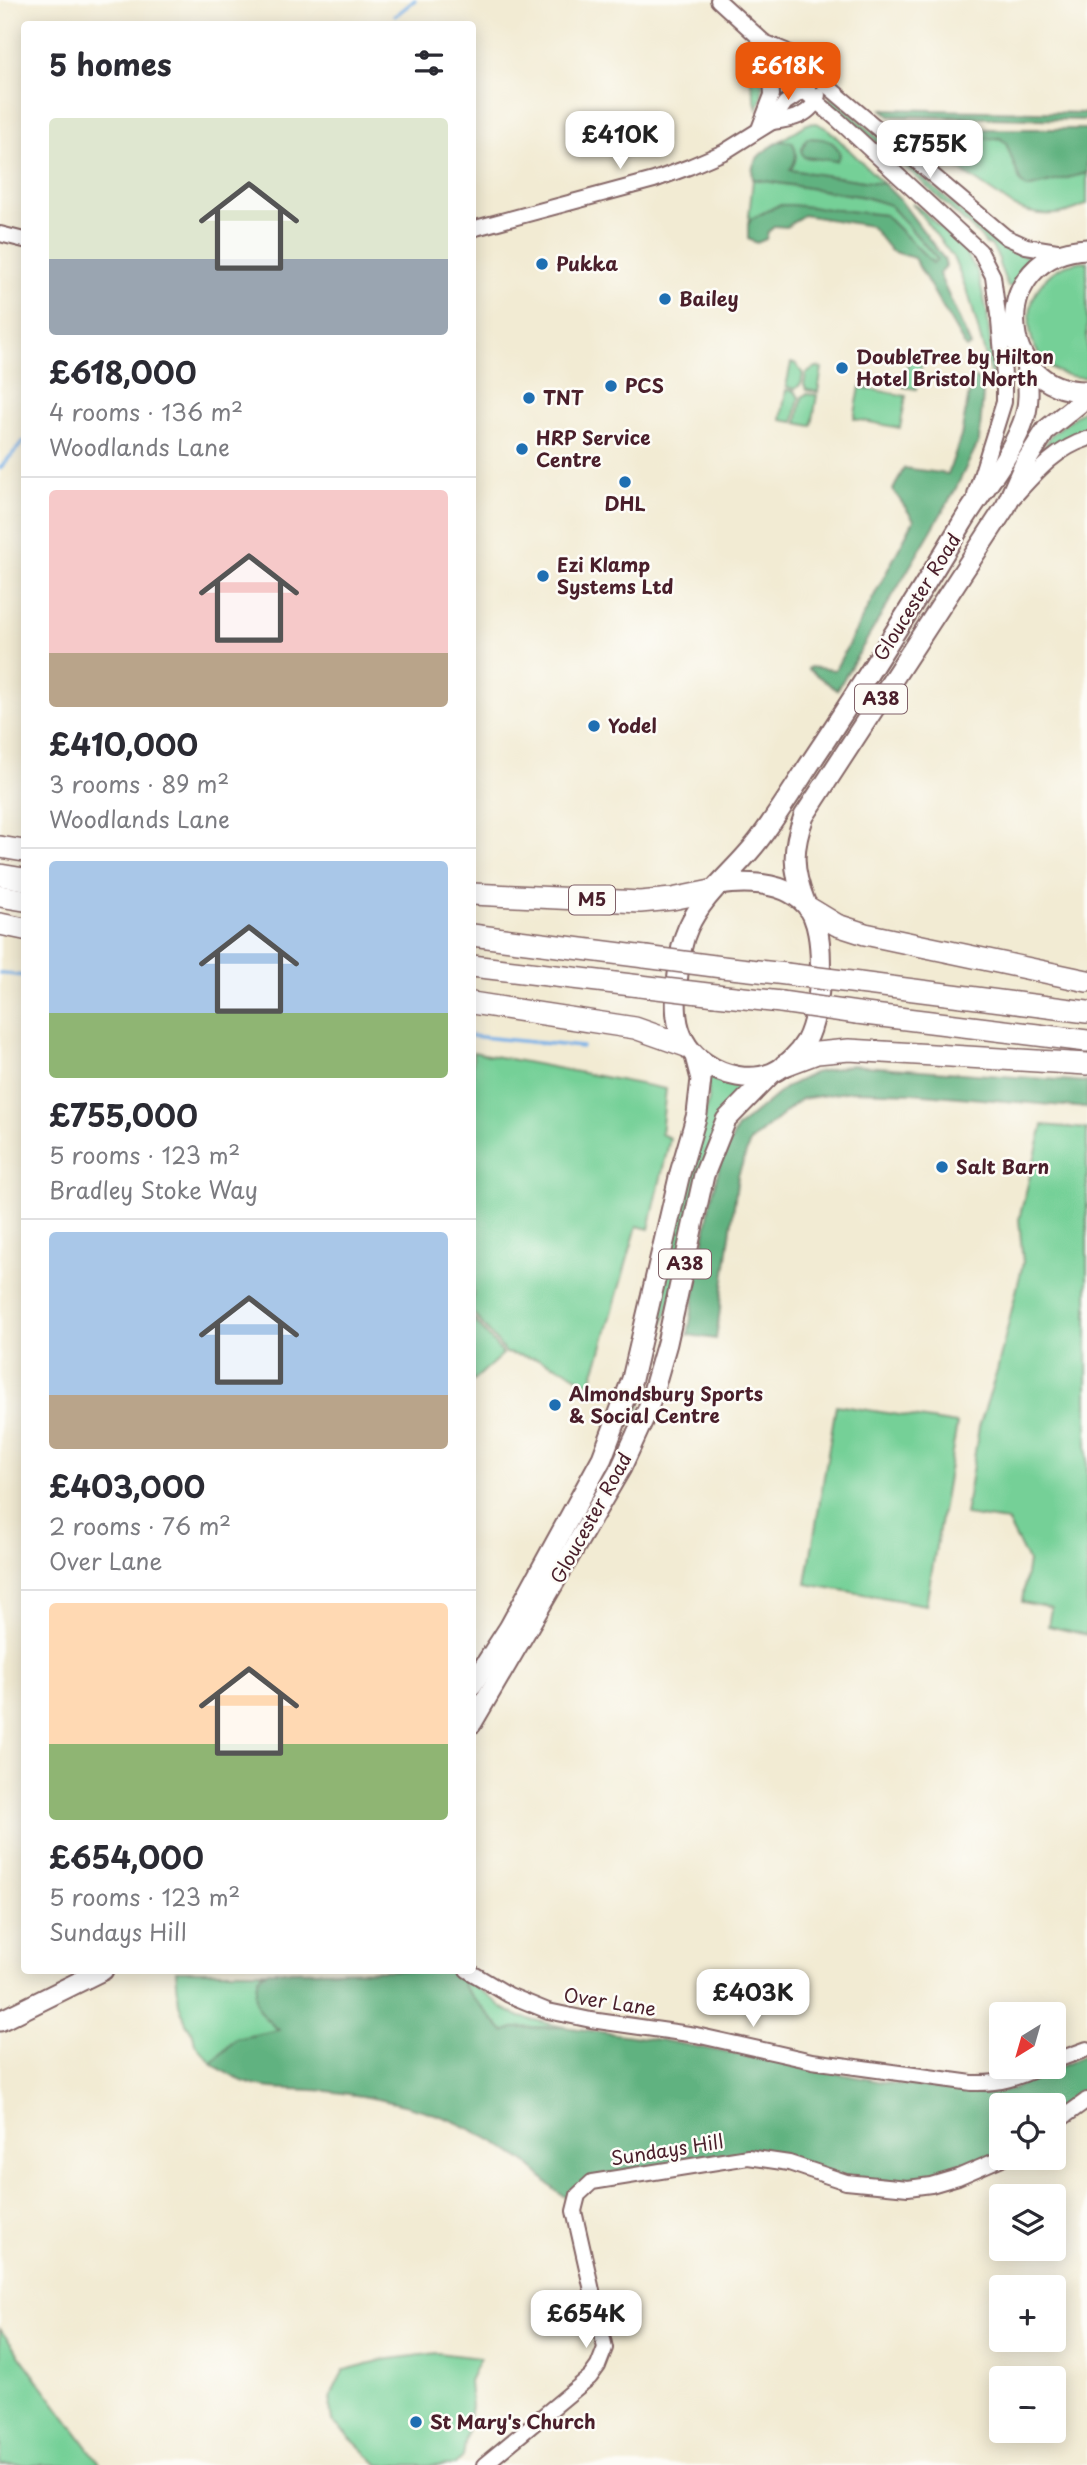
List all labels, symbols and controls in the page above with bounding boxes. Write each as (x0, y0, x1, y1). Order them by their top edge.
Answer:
text: 5 homes (49, 41, 172, 86)
pin: £618K (739, 42, 837, 102)
icon: filters (410, 44, 448, 82)
text: £618K (752, 47, 825, 82)
pin: £410K (571, 111, 669, 171)
text: £410K (581, 116, 659, 151)
pin: £755K (881, 120, 979, 180)
text: £755K (893, 125, 967, 160)
icon: home (186, 163, 312, 289)
place label: Pukka (556, 249, 618, 277)
marker: Pukka (534, 256, 550, 272)
place label: Bailey (679, 284, 739, 312)
marker: Bailey (657, 291, 673, 307)
place label: DoubleTree by Hilton Hotel Bristol North (856, 342, 1054, 392)
text: £618,000 (49, 349, 197, 394)
marker: DoubleTree by Hilton Hotel Bristol North (834, 360, 850, 376)
place label: PCS (625, 371, 664, 399)
marker: PCS (603, 378, 619, 394)
place label: TNT (543, 383, 584, 411)
marker: TNT (521, 390, 537, 406)
text: 4 rooms · 136 m² (49, 394, 243, 429)
place label: HRP Service Centre (536, 423, 650, 473)
text: Woodlands Lane (49, 429, 230, 464)
marker: HRP Service Centre (514, 441, 530, 457)
marker: DHL (617, 474, 633, 490)
place label: DHL (604, 489, 646, 517)
street label: Gloucester Road (866, 527, 967, 666)
icon: home (186, 535, 312, 661)
place label: Ezi Klamp Systems Ltd (557, 550, 674, 600)
marker: Ezi Klamp Systems Ltd (535, 568, 551, 584)
road number: A38 (855, 684, 907, 714)
place label: Yodel (608, 711, 657, 739)
marker: Yodel (586, 718, 602, 734)
text: £410,000 (49, 721, 198, 766)
text: 3 rooms · 89 m² (49, 766, 229, 801)
text: Woodlands Lane (49, 801, 230, 836)
road number: M5 (569, 886, 615, 915)
icon: home (186, 906, 312, 1032)
text: £755,000 (49, 1092, 198, 1137)
text: 5 rooms · 123 m² (49, 1137, 240, 1172)
place label: Salt Barn (956, 1152, 1049, 1180)
marker: Salt Barn (934, 1159, 950, 1175)
text: Bradley Stoke Way (49, 1172, 258, 1207)
road number: A38 (659, 1250, 711, 1279)
icon: home (186, 1277, 312, 1403)
place label: Almondsbury Sports & Social Centre (569, 1379, 763, 1429)
marker: Almondsbury Sports & Social Centre (547, 1397, 563, 1413)
street label: Gloucester Road (543, 1447, 638, 1588)
text: £403,000 (49, 1463, 205, 1508)
text: 2 rooms · 76 m² (49, 1508, 231, 1543)
text: Over Lane (49, 1543, 162, 1578)
icon: home (186, 1648, 312, 1774)
text: £654,000 (49, 1834, 204, 1879)
text: 5 rooms · 123 m² (49, 1879, 240, 1914)
text: Sundays Hill (49, 1914, 187, 1949)
pin: £403K (704, 1969, 802, 2029)
text: £403K (713, 1974, 793, 2009)
street label: Over Lane (562, 1980, 659, 2022)
north arrow (989, 2002, 1066, 2079)
map controls (989, 2002, 1066, 2443)
button: locate (989, 2093, 1066, 2170)
street label: Sundays Hill (609, 2126, 725, 2172)
button: layers (989, 2184, 1066, 2261)
button: + (989, 2275, 1066, 2352)
pin: £654K (537, 2290, 635, 2350)
text: £654K (547, 2295, 625, 2330)
button: − (989, 2366, 1066, 2443)
place label: St Mary's Church (430, 2407, 596, 2435)
marker: St Mary's Church (408, 2414, 424, 2430)

